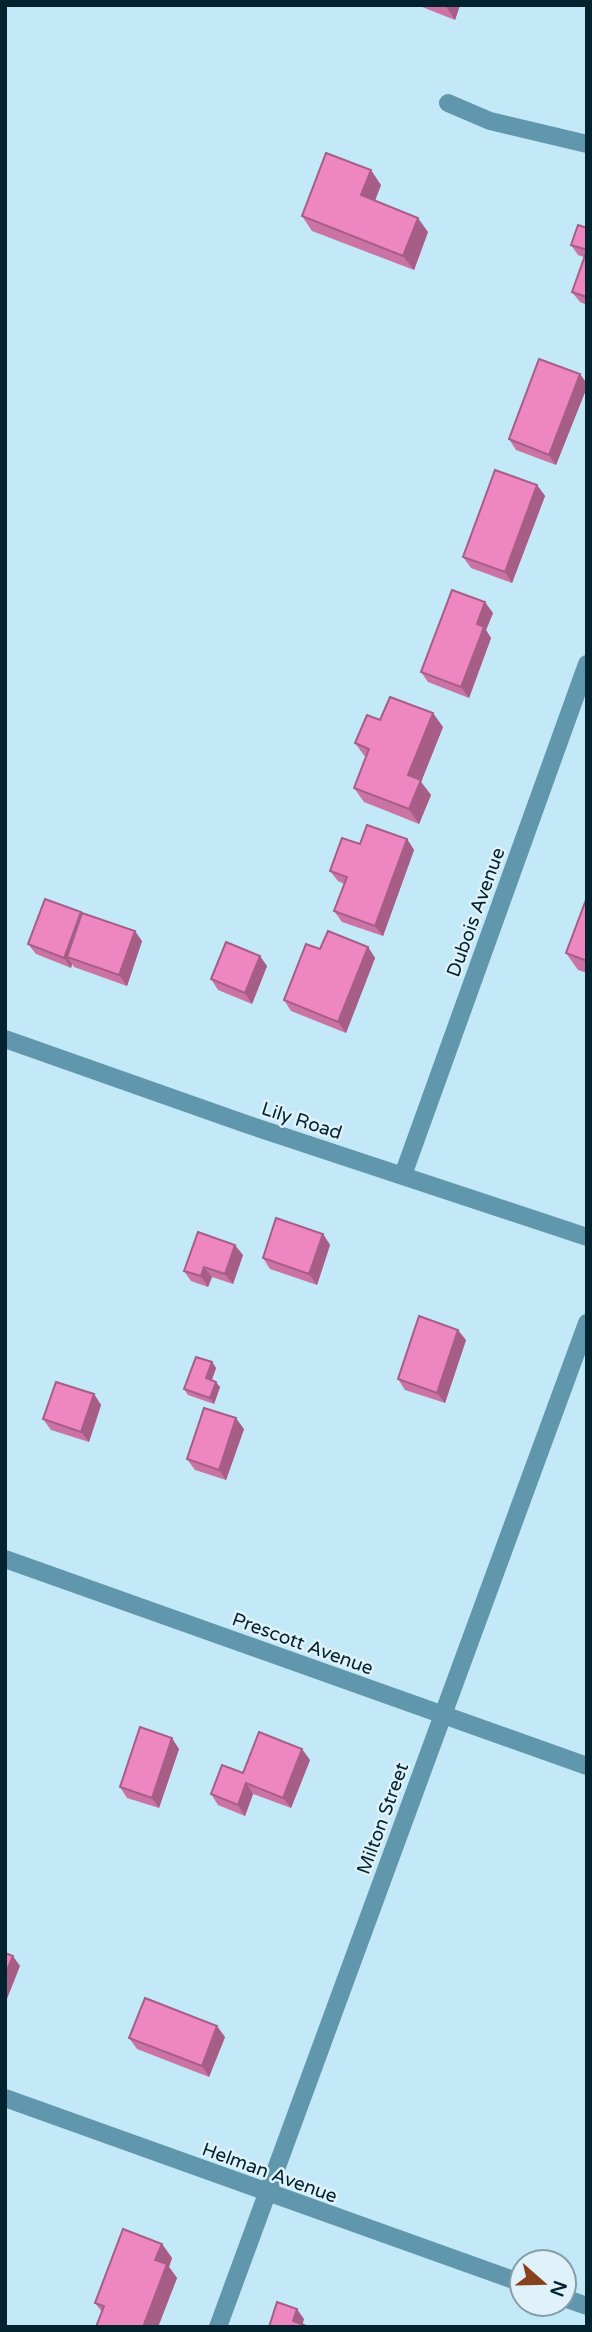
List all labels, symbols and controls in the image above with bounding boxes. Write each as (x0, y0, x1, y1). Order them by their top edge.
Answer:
street label: Dubois Avenue (442, 845, 510, 980)
street label: Lily Road (259, 1098, 345, 1144)
street label: Prescott Avenue (229, 1608, 376, 1680)
street label: Milton Street (353, 1760, 413, 1877)
street label: Helman Avenue (199, 2138, 340, 2208)
north arrow (508, 2248, 578, 2318)
text: N (545, 2278, 571, 2299)

